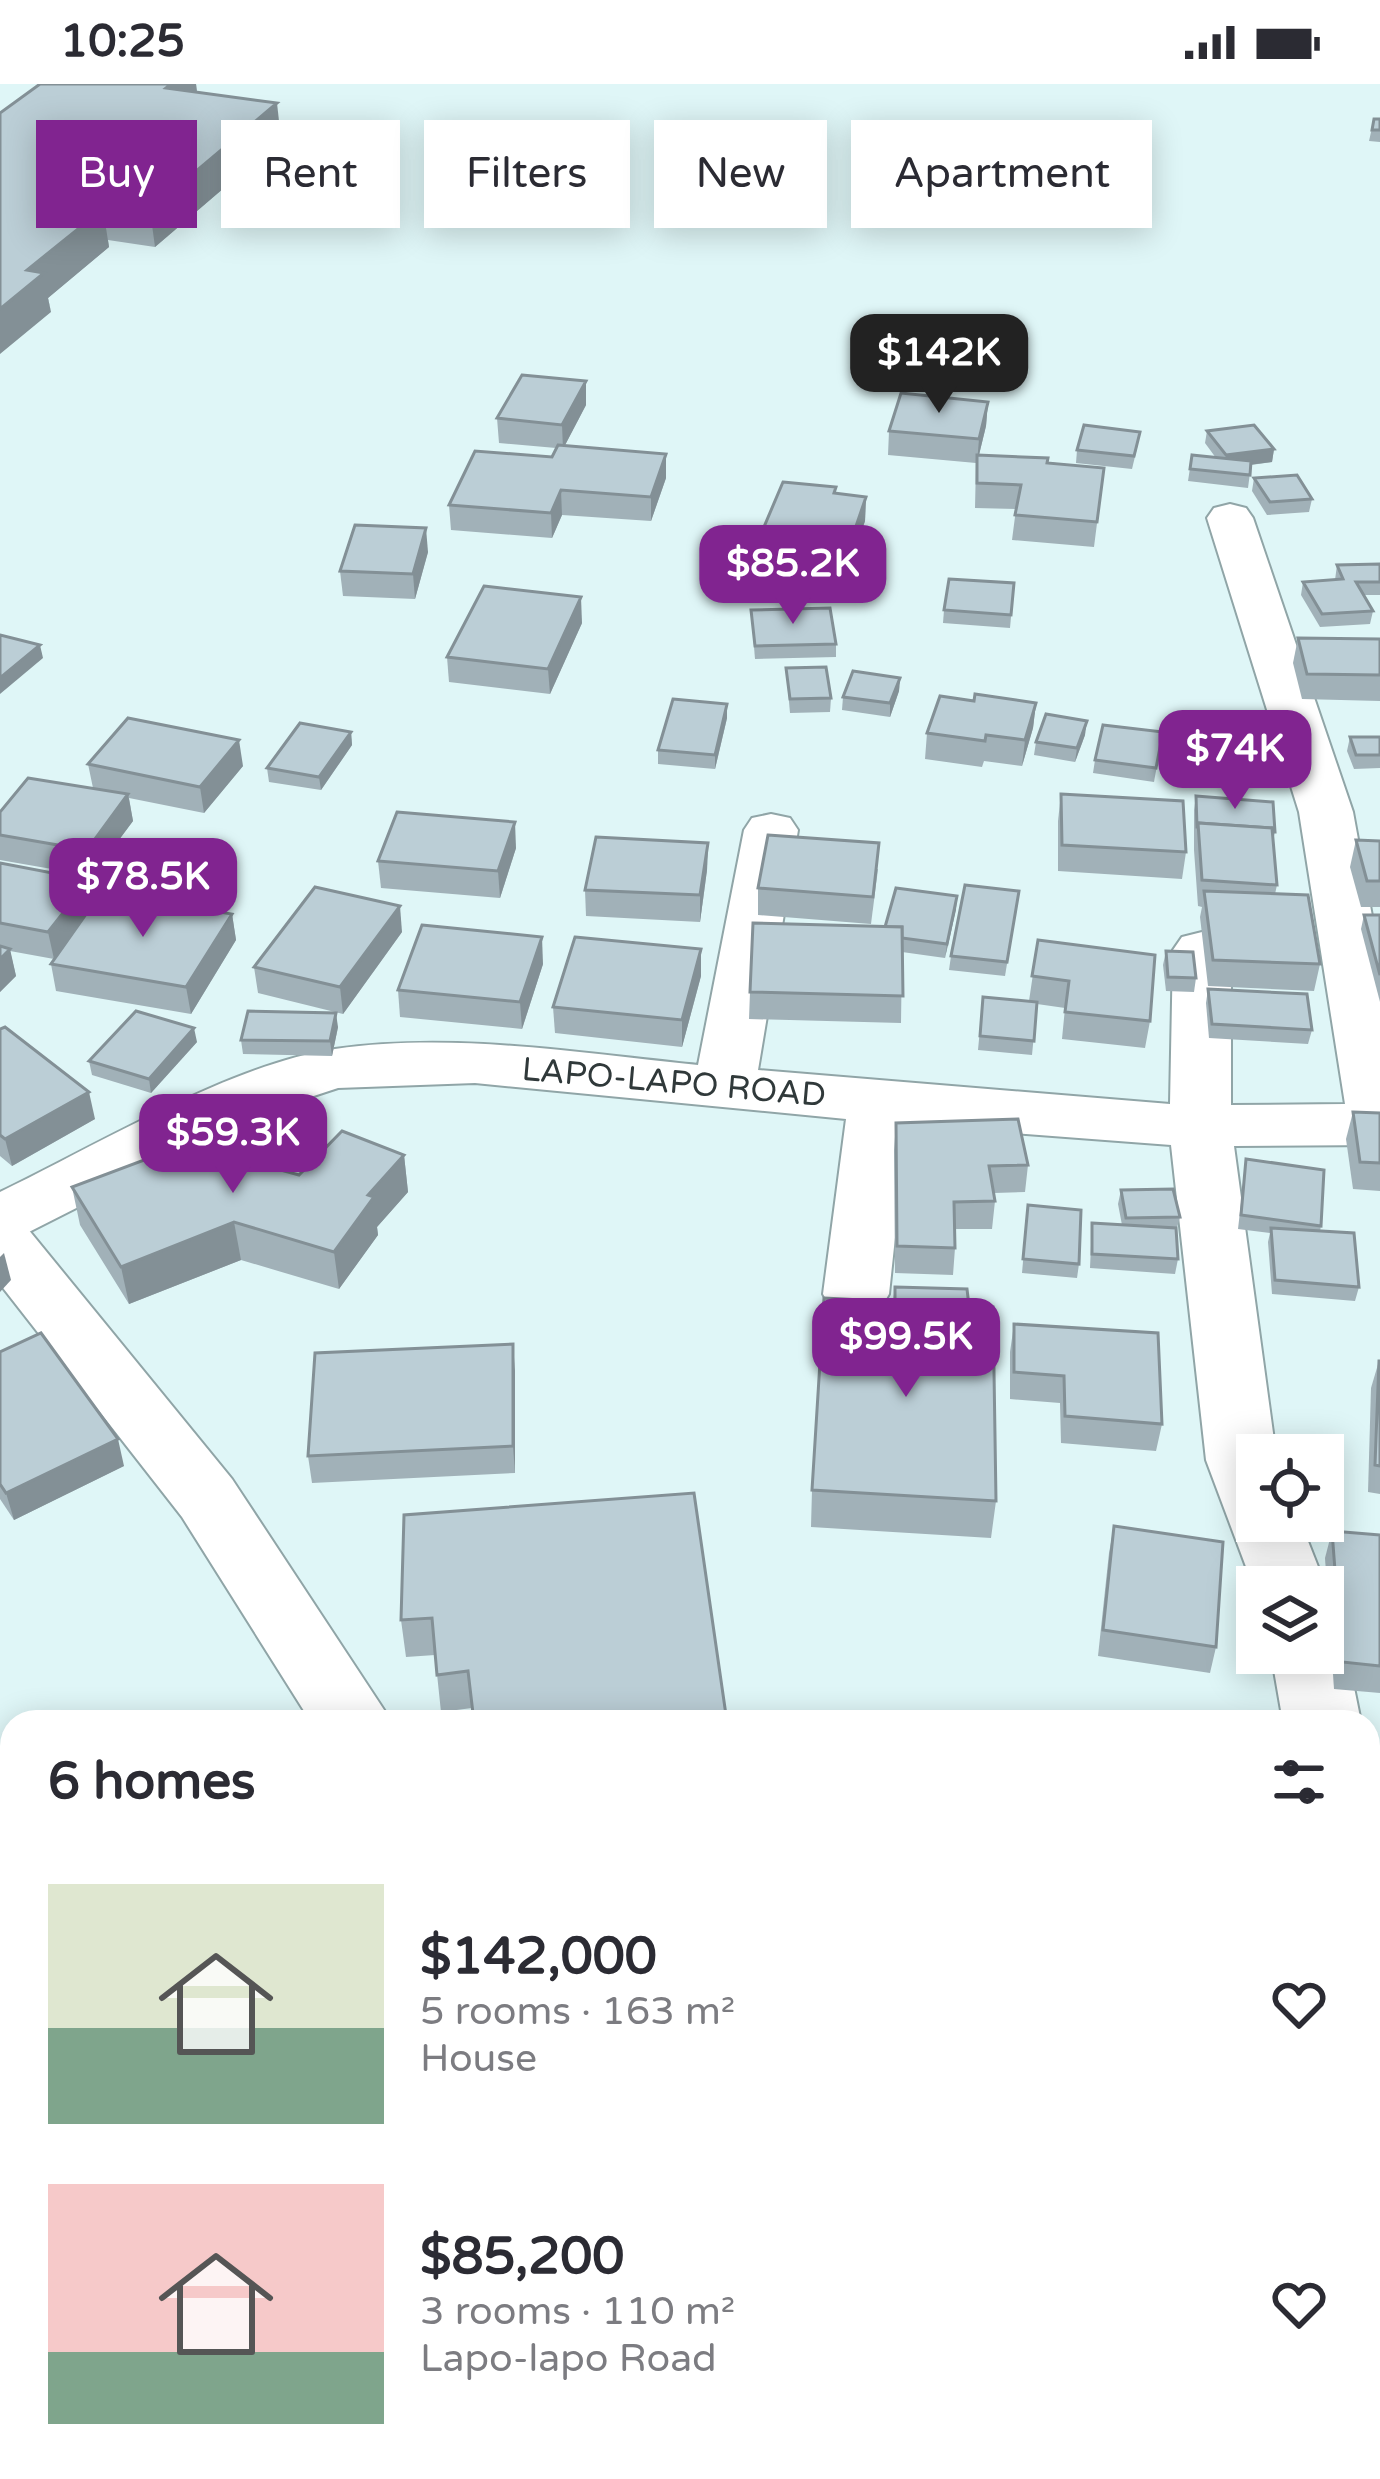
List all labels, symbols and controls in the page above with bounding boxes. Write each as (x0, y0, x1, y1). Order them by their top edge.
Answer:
text: 10:25 (60, 15, 185, 69)
chip: Buy (36, 120, 197, 228)
chip: Rent (221, 120, 400, 228)
chip: Filters (424, 120, 630, 228)
chip: New (654, 120, 827, 228)
chip: Apartment (851, 120, 1152, 228)
pin: $142K (855, 314, 1023, 416)
text: $142K (877, 329, 1001, 376)
pin: $85.2K (695, 525, 891, 627)
text: $85.2K (726, 540, 860, 587)
pin: $74K (1164, 710, 1306, 812)
text: $74K (1185, 725, 1285, 772)
pin: $78.5K (45, 838, 241, 940)
text: $78.5K (76, 853, 210, 900)
street label: LAPO-LAPO ROAD (520, 1050, 828, 1115)
pin: $59.3K (135, 1094, 331, 1196)
text: $59.3K (166, 1109, 300, 1156)
pin: $99.5K (808, 1298, 1004, 1400)
text: $99.5K (839, 1313, 973, 1360)
map controls (1236, 1434, 1344, 1674)
button: locate (1236, 1434, 1344, 1542)
button: layers (1236, 1566, 1344, 1674)
icon: filters (1266, 1749, 1332, 1815)
text: 6 homes (48, 1751, 256, 1813)
text: $142,000 (420, 1926, 657, 1988)
icon: home (144, 1932, 288, 2076)
icon: heart (1266, 1971, 1332, 2037)
text: 5 rooms · 163 m² (420, 1988, 735, 2035)
text: House (420, 2035, 537, 2082)
text: $85,200 (420, 2226, 624, 2288)
icon: home (144, 2232, 288, 2376)
icon: heart (1266, 2271, 1332, 2337)
text: 3 rooms · 110 m² (420, 2288, 735, 2335)
text: Lapo-lapo Road (420, 2335, 717, 2382)

